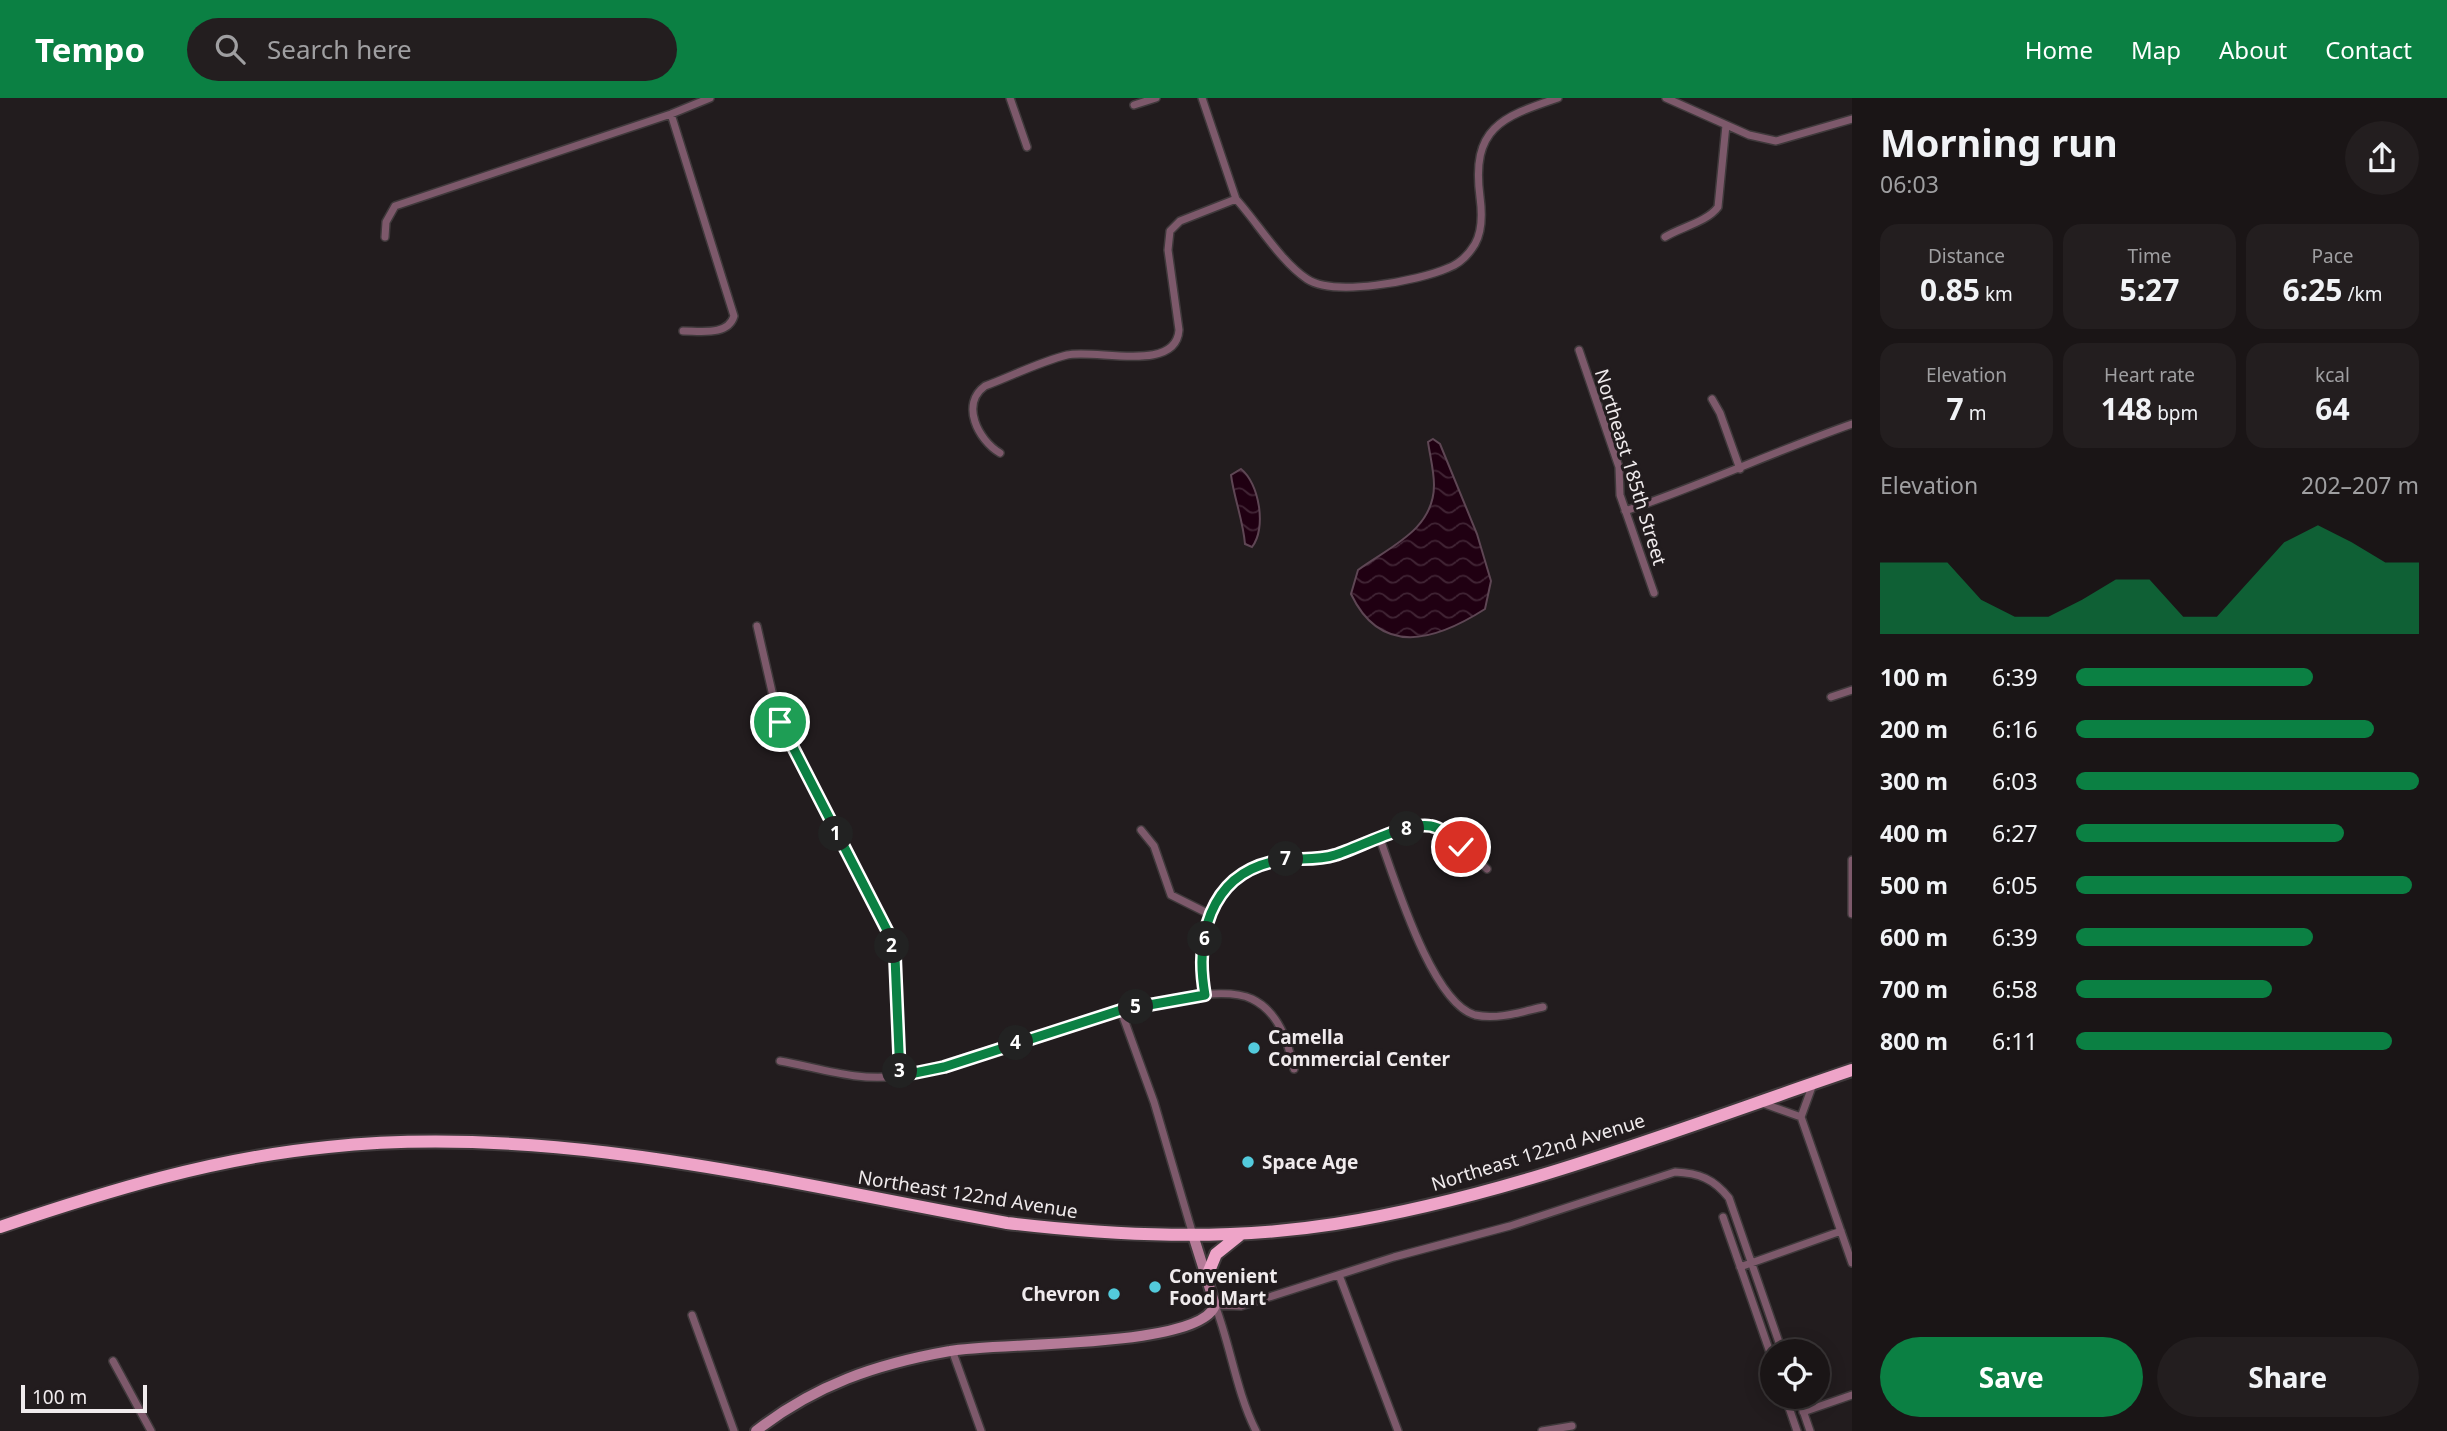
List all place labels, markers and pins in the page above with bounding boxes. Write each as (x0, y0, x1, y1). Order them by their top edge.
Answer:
pin (750, 692, 810, 752)
pin: 8 (1390, 812, 1424, 846)
pin: 1 (818, 816, 854, 852)
pin (1431, 817, 1491, 877)
pin: 7 (1268, 842, 1304, 876)
pin: 6 (1188, 922, 1222, 956)
pin: 2 (874, 928, 910, 964)
pin: 5 (1118, 990, 1154, 1024)
place label: Camella Commercial Center (1268, 1024, 1451, 1072)
pin: 4 (998, 1026, 1034, 1060)
marker: Camella Commercial Center (1246, 1040, 1262, 1056)
pin: 3 (883, 1054, 918, 1088)
place label: Space Age (1262, 1149, 1358, 1175)
marker: Space Age (1240, 1154, 1256, 1170)
place label: Convenient Food Mart (1169, 1263, 1278, 1311)
marker: Convenient Food Mart (1147, 1279, 1163, 1295)
place label: Chevron (1021, 1281, 1100, 1307)
marker: Chevron (1106, 1286, 1122, 1302)

